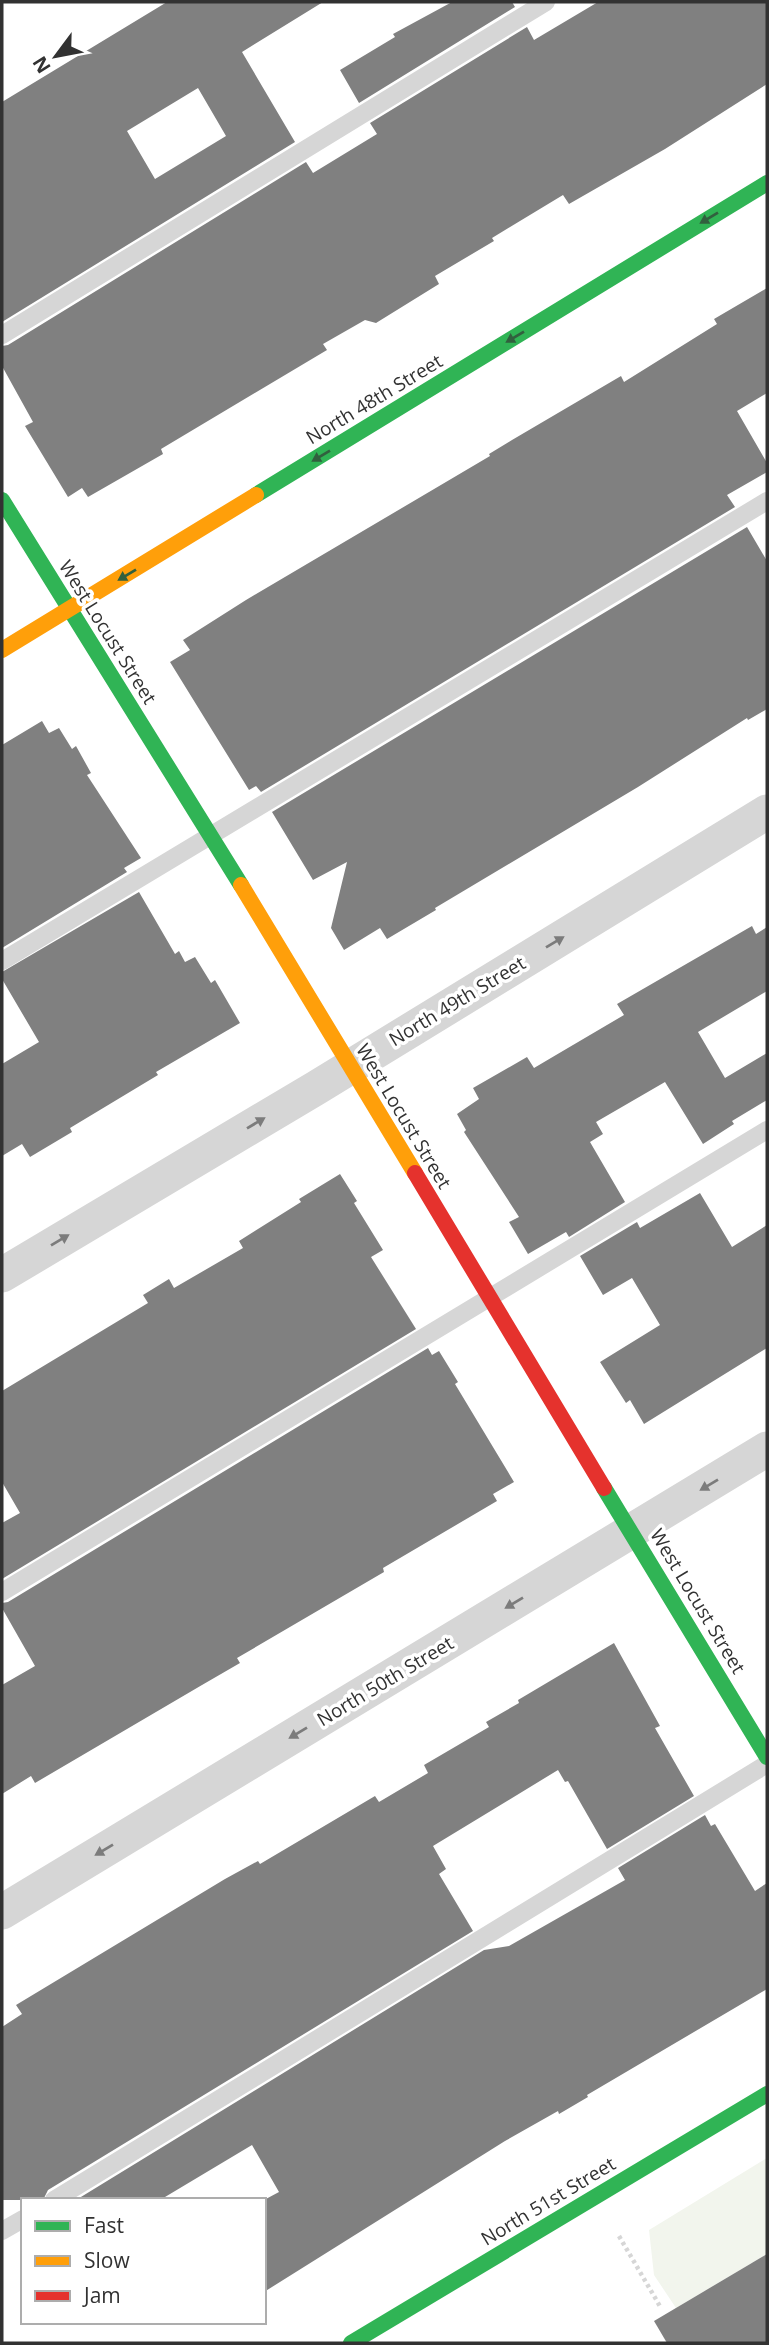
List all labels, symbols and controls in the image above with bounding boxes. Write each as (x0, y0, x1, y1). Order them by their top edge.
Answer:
north arrow (21, 21, 91, 91)
text: N (26, 52, 57, 78)
one-way arrow (699, 212, 719, 225)
one-way arrow (505, 330, 525, 343)
street label: North 48th Street (301, 348, 447, 450)
one-way arrow (311, 449, 331, 462)
street label: West Locust Street (53, 555, 163, 709)
one-way arrow (117, 568, 137, 581)
one-way arrow (545, 935, 565, 948)
street label: North 49th Street (384, 950, 530, 1052)
street label: West Locust Street (350, 1039, 458, 1194)
one-way arrow (246, 1117, 265, 1130)
one-way arrow (51, 1233, 70, 1246)
one-way arrow (699, 1478, 718, 1491)
street label: West Locust Street (644, 1524, 752, 1679)
one-way arrow (505, 1596, 524, 1609)
street label: North 50th Street (312, 1630, 458, 1732)
one-way arrow (289, 1726, 308, 1739)
one-way arrow (94, 1844, 113, 1856)
street label: North 51st Street (476, 2150, 620, 2251)
legend (21, 2198, 266, 2324)
text: Fast (84, 2211, 124, 2239)
text: Slow (84, 2246, 130, 2274)
text: Jam (82, 2281, 121, 2309)

